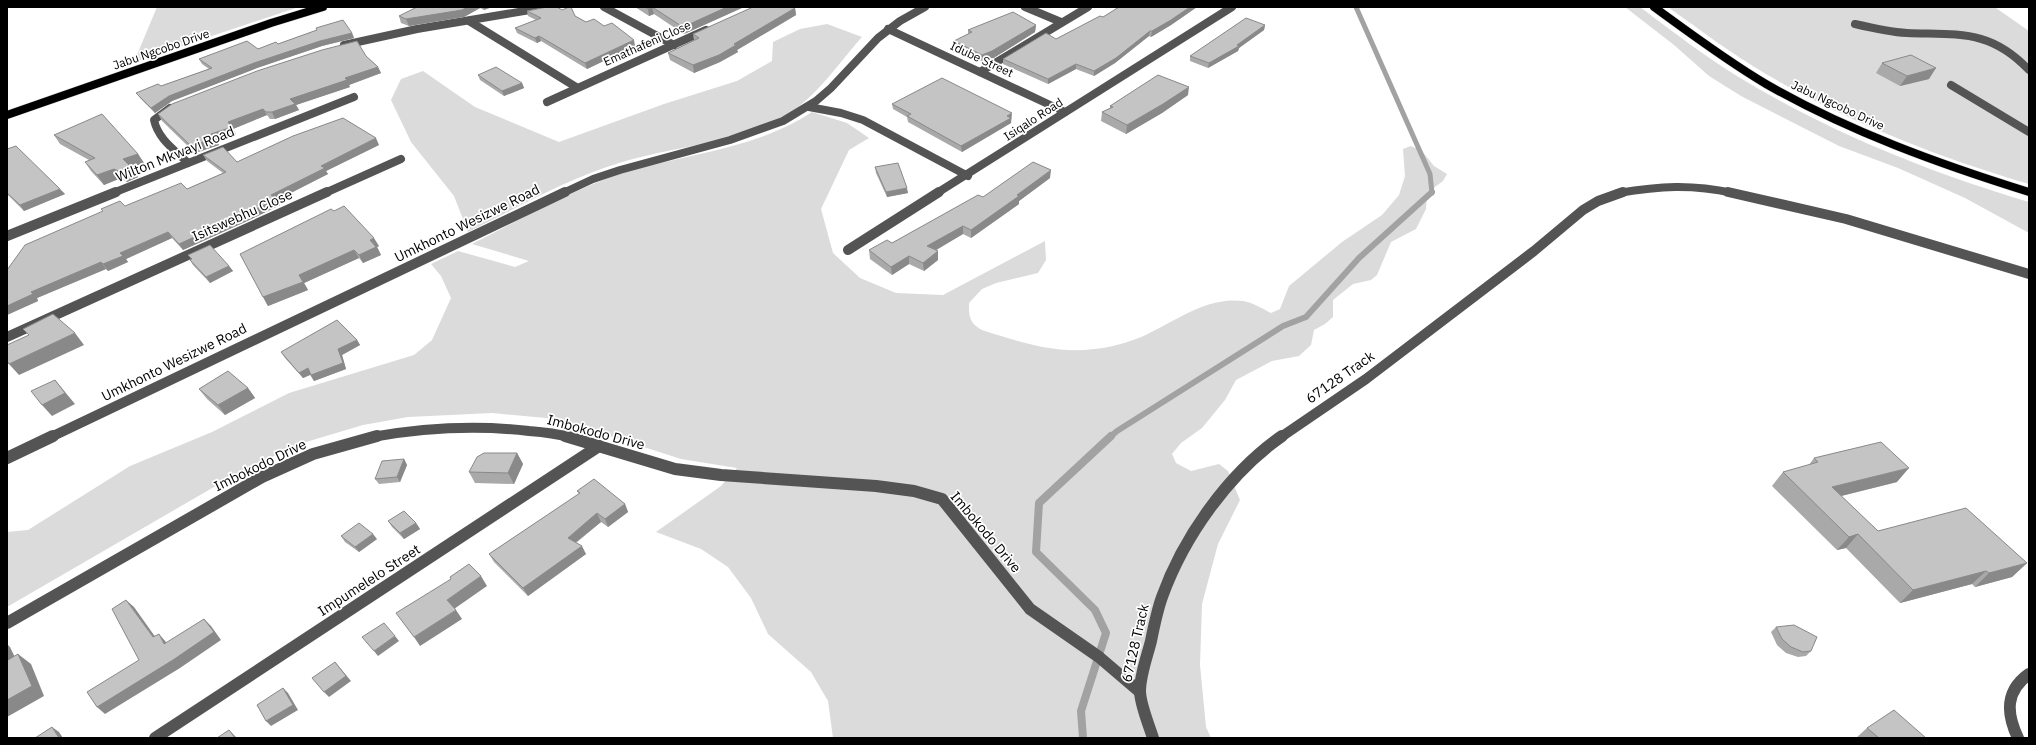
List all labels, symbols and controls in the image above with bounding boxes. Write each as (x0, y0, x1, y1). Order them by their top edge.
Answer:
street label: Emathafeni Close (601, 17, 693, 69)
street label: Jabu Ngcobo Drive (111, 25, 212, 73)
street label: Idube Street (948, 38, 1016, 80)
street label: Jabu Ngcobo Drive (1789, 77, 1887, 133)
street label: Isiqalo Road (1001, 94, 1065, 144)
street label: Wilton Mkwayi Road (113, 122, 237, 186)
street label: Umkhonto Wesizwe Road (391, 180, 543, 266)
street label: Isitswebhu Close (189, 185, 295, 245)
street label: Umkhonto Wesizwe Road (98, 319, 250, 405)
street label: 67128 Track (1302, 346, 1378, 407)
street label: Imbokodo Drive (545, 410, 647, 454)
street label: Imbokodo Drive (211, 435, 309, 495)
street label: Imbokodo Drive (947, 488, 1025, 577)
street label: Impumelelo Street (314, 540, 424, 620)
street label: 67128 Track (1117, 602, 1153, 684)

